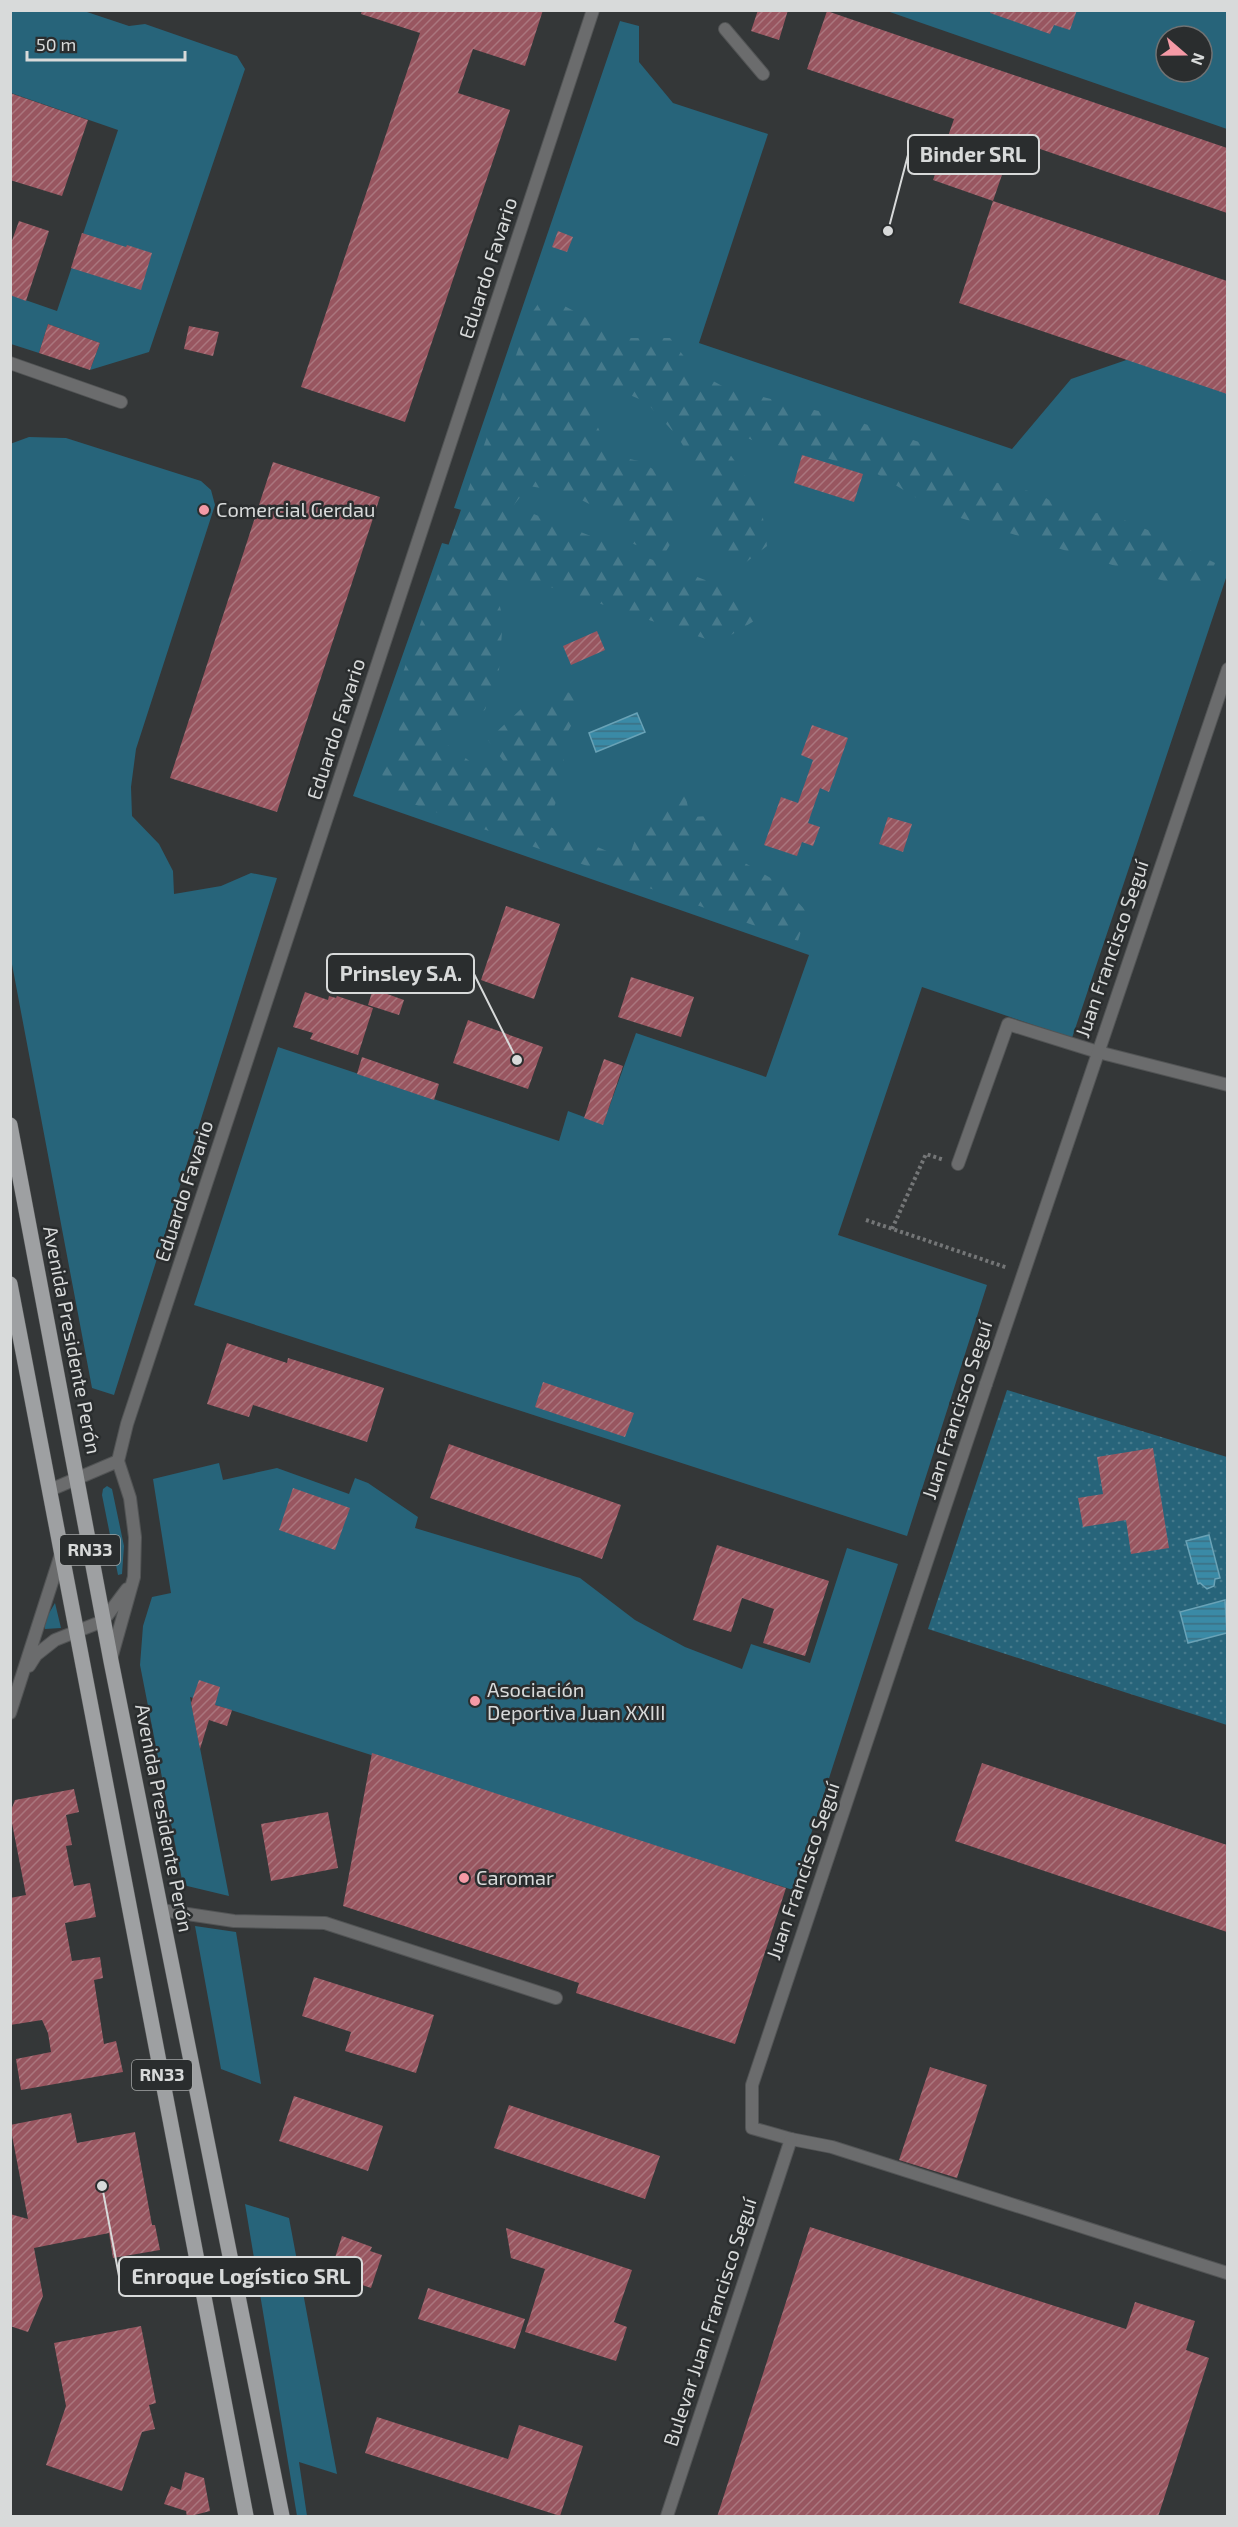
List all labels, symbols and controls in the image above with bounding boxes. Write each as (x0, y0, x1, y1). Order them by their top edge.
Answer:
scale bar (27, 24, 184, 62)
north arrow (1154, 24, 1214, 84)
text: 50 m (36, 33, 76, 55)
text: N (1188, 51, 1209, 68)
callout: Binder SRL (908, 135, 1039, 174)
text: Binder SRL (920, 141, 1026, 166)
street label: Eduardo Favario (453, 194, 521, 341)
place label: Comercial Gerdau (216, 497, 375, 521)
marker: Comercial Gerdau (197, 503, 211, 517)
street label: Eduardo Favario (301, 655, 369, 802)
street label: Juan Francisco Seguí (1069, 856, 1153, 1041)
callout: Prinsley S.A. (327, 954, 474, 993)
text: Prinsley S.A. (340, 960, 462, 986)
street label: Eduardo Favario (149, 1117, 217, 1264)
street label: Avenida Presidente Perón (39, 1224, 107, 1456)
street label: Juan Francisco Seguí (916, 1316, 997, 1502)
road number: RN33 (60, 1535, 120, 1565)
place label: Asociación Deportiva Juan XXIII (487, 1677, 665, 1724)
marker: Asociación Deportiva Juan XXIII (468, 1694, 482, 1708)
street label: Avenida Presidente Perón (131, 1702, 199, 1934)
street label: Juan Francisco Seguí (760, 1778, 844, 1963)
place label: Caromar (476, 1865, 554, 1889)
marker: Caromar (457, 1871, 471, 1885)
road number: RN33 (132, 2060, 192, 2090)
street label: Bulevar Juan Francisco Seguí (658, 2194, 761, 2449)
callout: Enroque Logístico SRL (119, 2257, 362, 2296)
text: Enroque Logístico SRL (131, 2263, 351, 2288)

